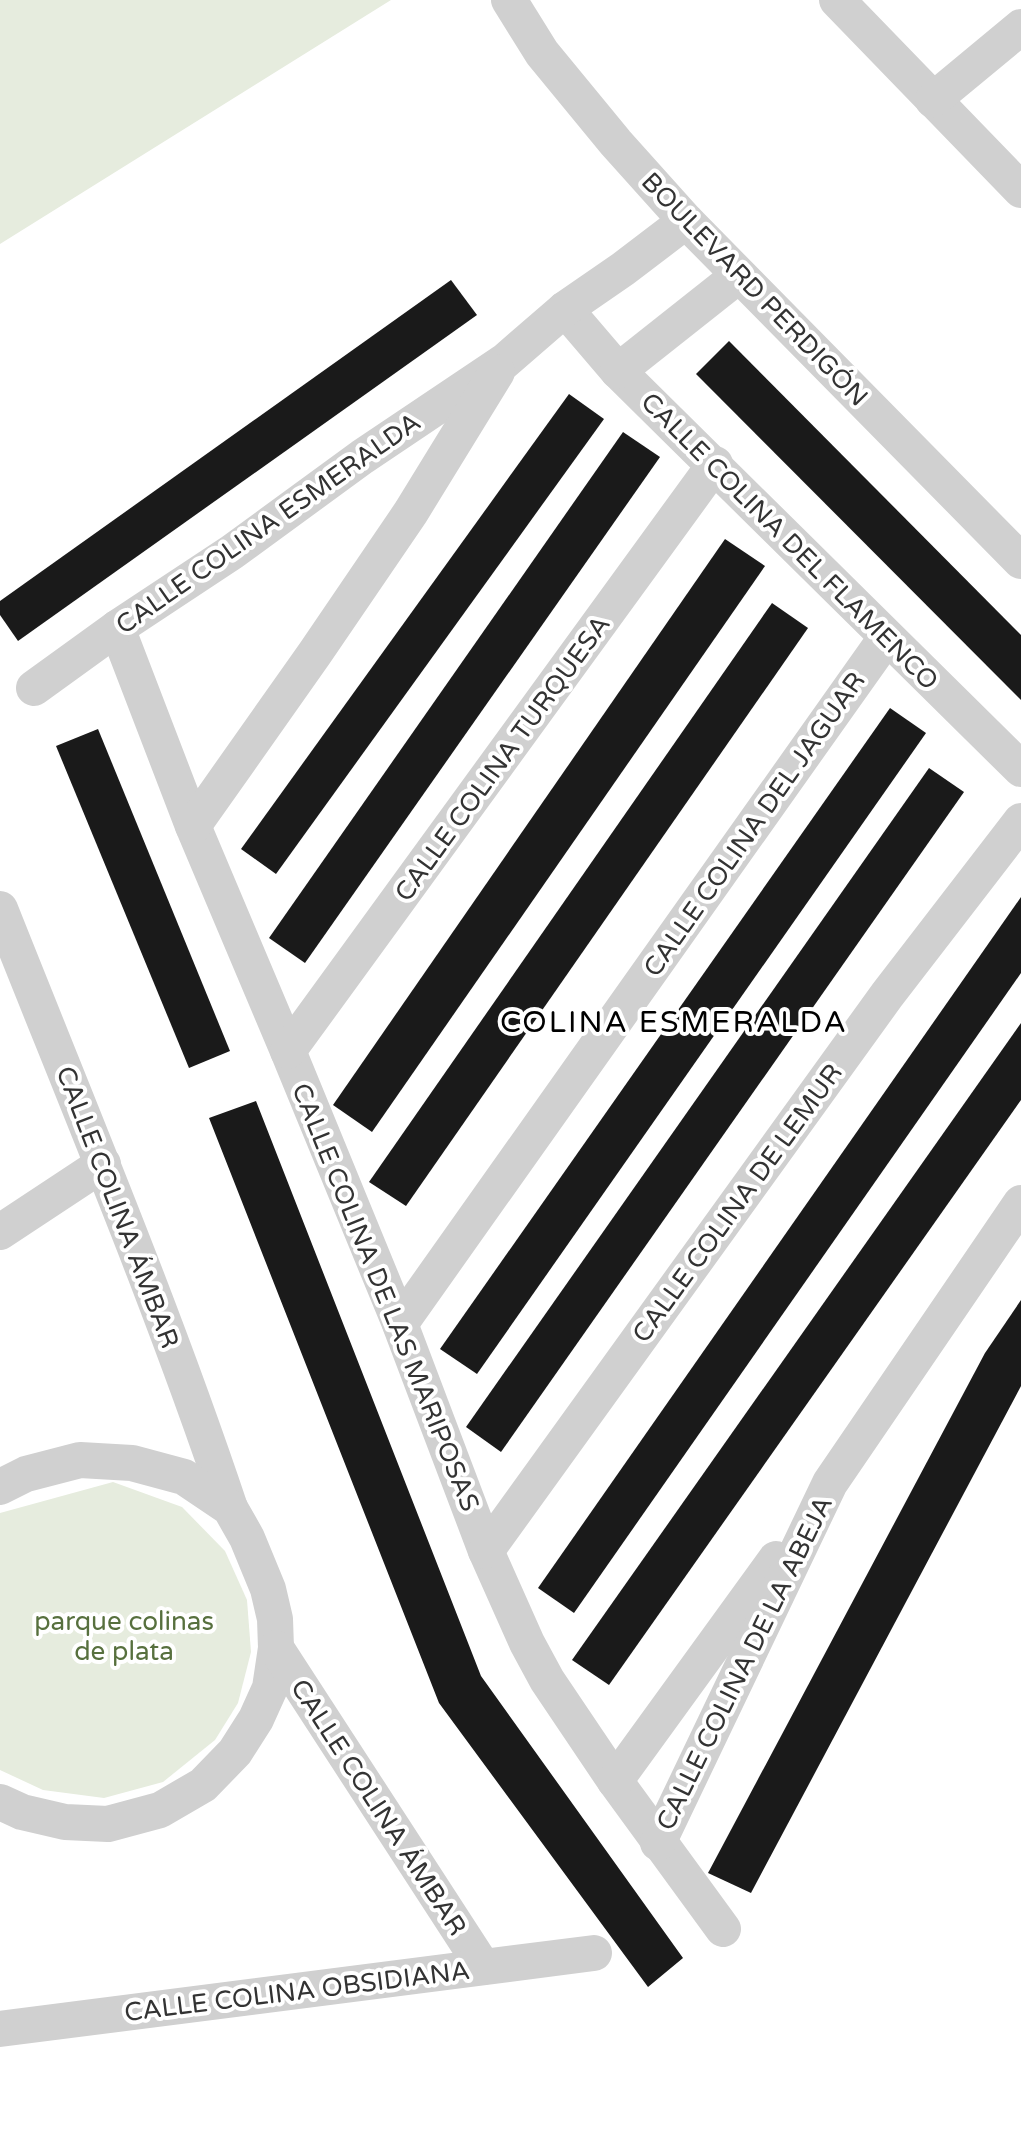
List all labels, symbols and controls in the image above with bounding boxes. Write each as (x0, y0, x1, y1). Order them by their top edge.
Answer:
street label: BOULEVARD PERDIGÓN (635, 165, 875, 413)
street label: CALLE COLINA DEL FLAMENCO (635, 386, 945, 696)
street label: CALLE COLINA ESMERALDA (110, 406, 426, 641)
street label: CALLE COLINA TURQUESA (388, 609, 617, 907)
street label: CALLE COLINA DEL JAGUAR (637, 666, 872, 983)
district label: COLINA ESMERALDA (500, 1004, 848, 1041)
street label: CALLE COLINA DE LEMUR (626, 1058, 849, 1349)
street label: CALLE COLINA ÁMBAR (49, 1062, 186, 1352)
street label: CALLE COLINA DE LAS MARIPOSAS (285, 1079, 486, 1516)
street label: CALLE COLINA DE LA ABEJA (650, 1491, 839, 1835)
park label: parque colinas de plata (34, 1606, 214, 1667)
street label: CALLE COLINA ÁMBAR (284, 1673, 473, 1941)
street label: CALLE COLINA OBSIDIANA (122, 1955, 472, 2028)

